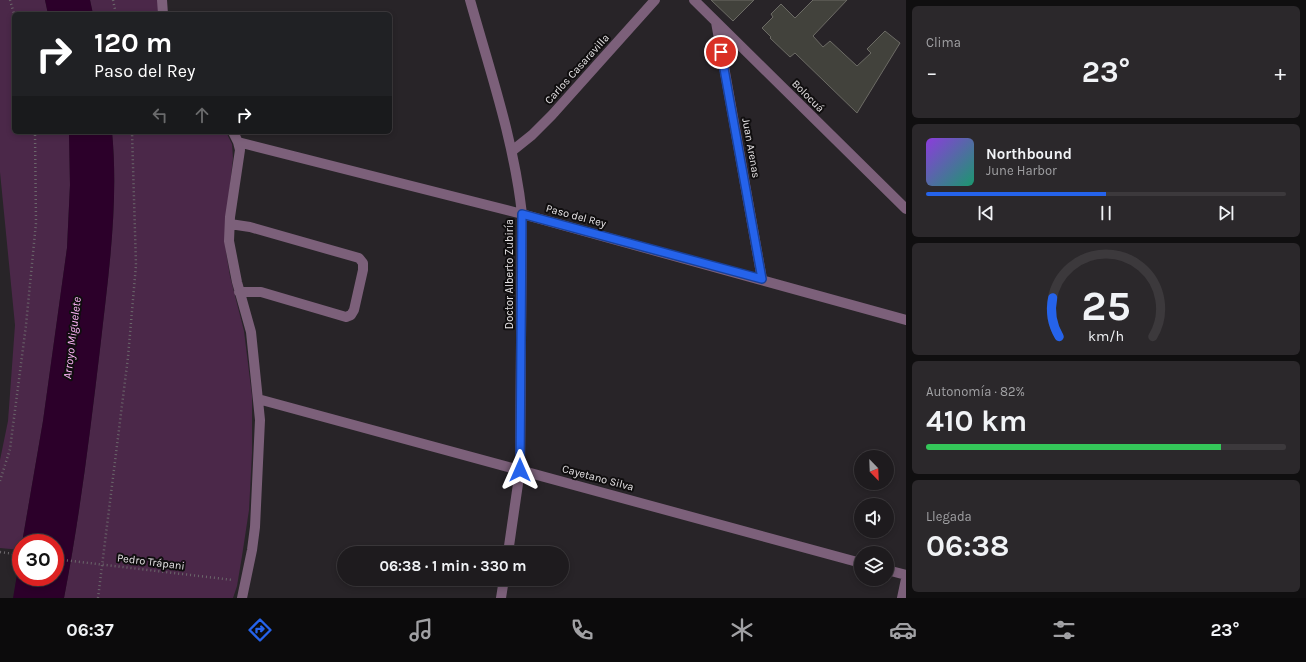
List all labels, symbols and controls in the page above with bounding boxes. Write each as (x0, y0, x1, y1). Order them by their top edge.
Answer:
text: 120 m (94, 26, 172, 59)
icon: right (28, 28, 80, 80)
street label: Carlos Casaravilla (542, 31, 612, 107)
pin (704, 35, 738, 69)
text: Clima (926, 35, 961, 50)
icon: arrive (710, 41, 732, 63)
text: 23° (1082, 54, 1130, 90)
text: Paso del Rey (94, 60, 195, 82)
text: − (926, 60, 938, 86)
text: + (1274, 60, 1286, 86)
street label: Bolocuá (789, 77, 827, 115)
icon: left (149, 104, 171, 126)
icon: ahead (191, 104, 213, 126)
icon: right (233, 104, 255, 126)
street label: Juan Arenas (739, 117, 763, 179)
text: Northbound (986, 145, 1072, 163)
text: June Harbor (986, 163, 1057, 178)
street label: Paso del Rey (544, 202, 608, 230)
icon: previous (975, 202, 997, 224)
icon: pause (1095, 202, 1117, 224)
icon: next (1215, 202, 1237, 224)
street label: Doctor Alberto Zubiría (503, 219, 516, 329)
text: 25 (1081, 282, 1131, 330)
water label: Arroyo Miguelete (60, 296, 84, 380)
text: km/h (1088, 328, 1124, 345)
text: Autonomía · 82% (926, 384, 1025, 399)
text: 410 km (926, 403, 1027, 439)
position arrow (499, 449, 541, 491)
north arrow (854, 450, 894, 490)
map controls (854, 450, 894, 586)
street label: Cayetano Silva (561, 462, 635, 494)
button: sound (854, 498, 894, 538)
text: Llegada (926, 509, 972, 524)
text: 06:38 (926, 528, 1009, 564)
speed limit sign: 30 (12, 534, 64, 586)
button: layers (854, 546, 894, 586)
street label: Pedro Trápani (116, 551, 186, 573)
text: 06:38 · 1 min · 330 m (379, 557, 527, 575)
icon: directions (246, 616, 274, 644)
icon: music (407, 616, 435, 644)
icon: phone (568, 616, 596, 644)
icon: climate (728, 616, 756, 644)
icon: car (889, 616, 917, 644)
icon: filters (1050, 616, 1078, 644)
text: 06:37 (66, 619, 114, 641)
text: 23° (1210, 619, 1240, 641)

